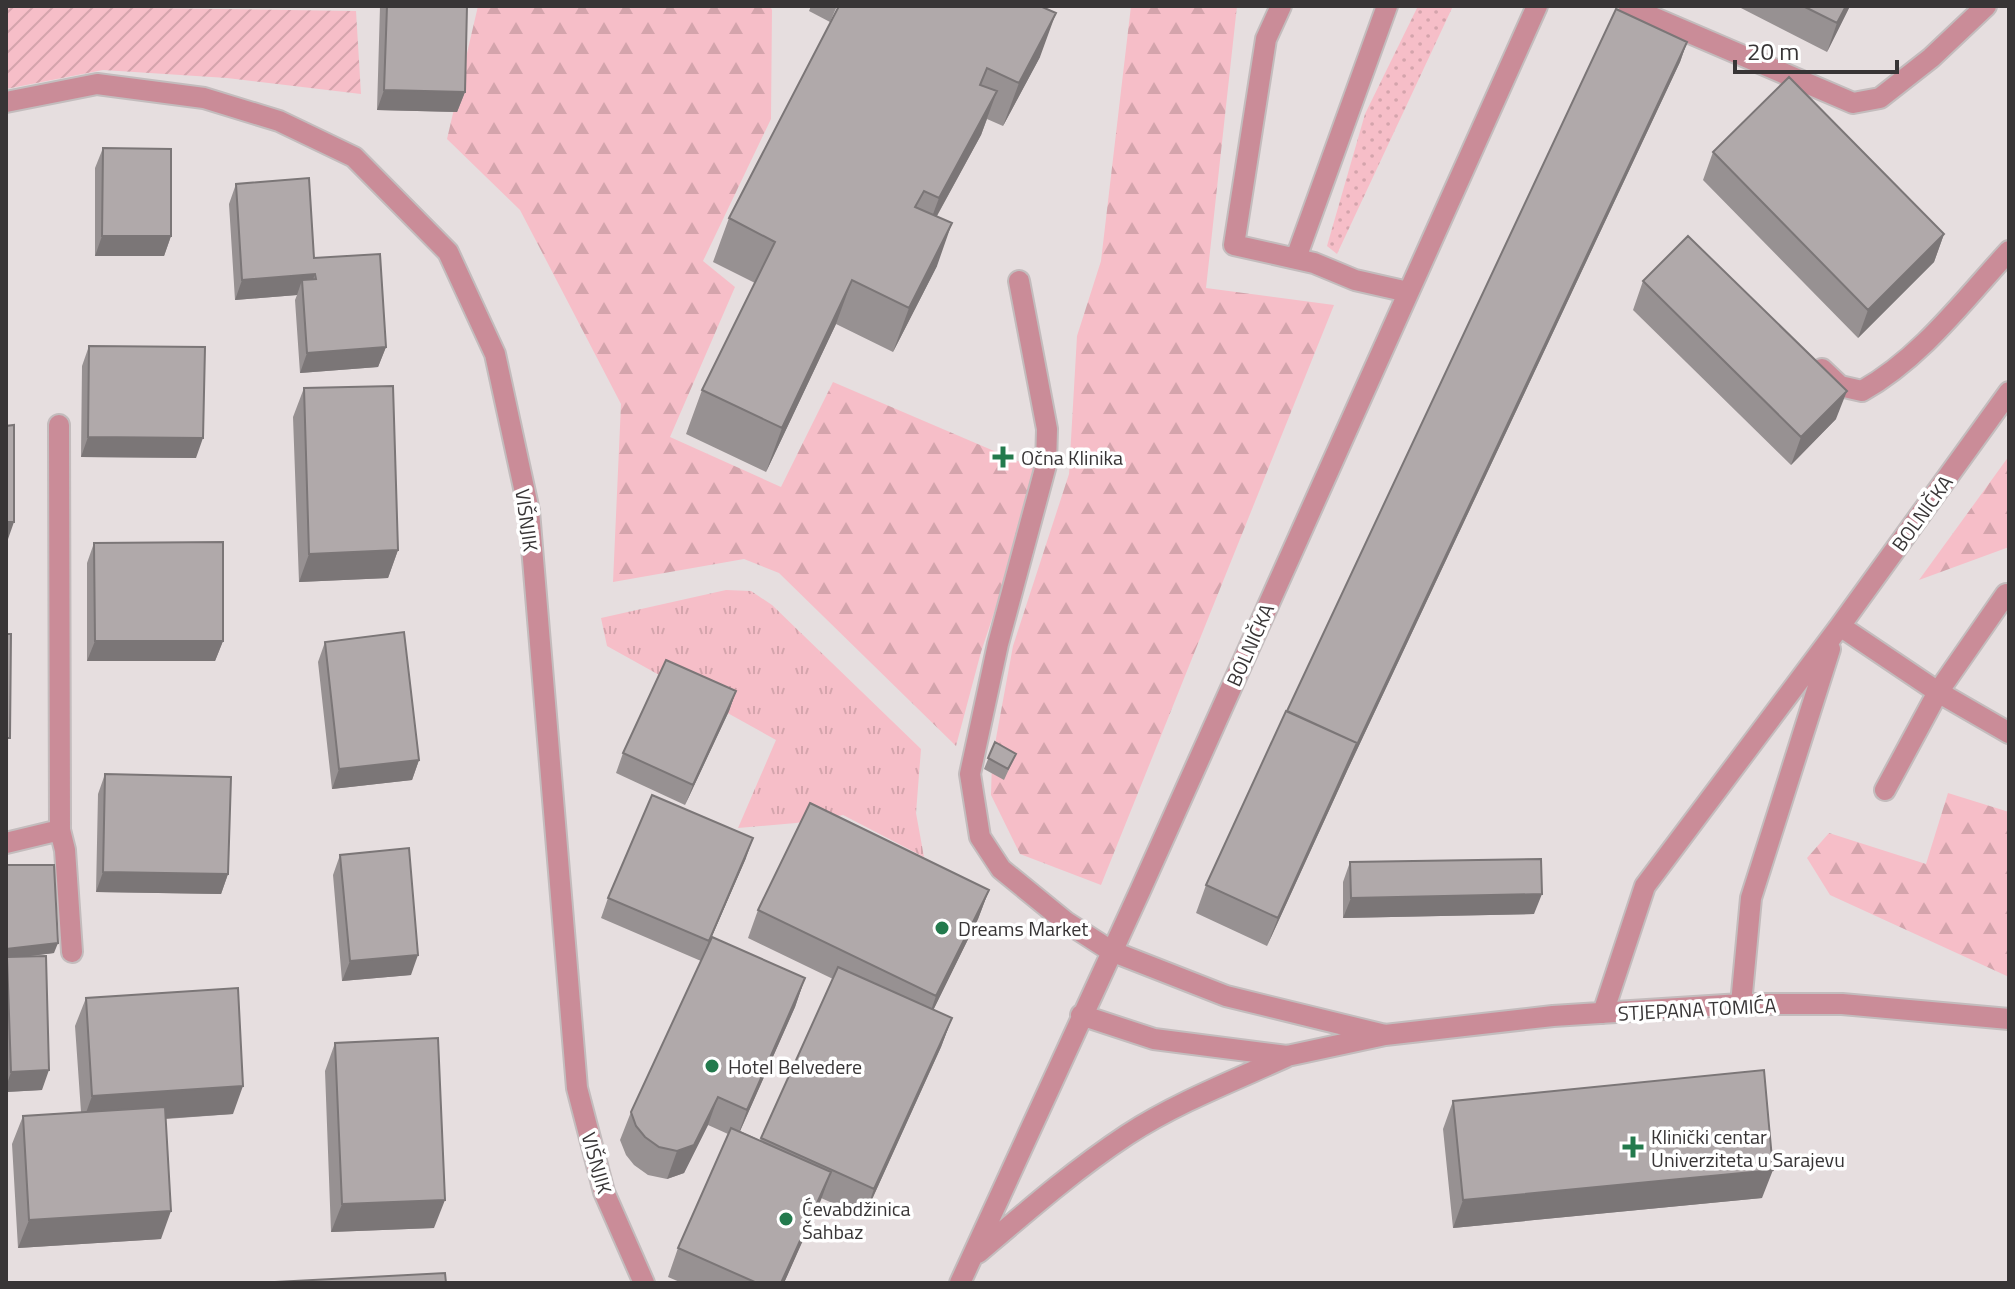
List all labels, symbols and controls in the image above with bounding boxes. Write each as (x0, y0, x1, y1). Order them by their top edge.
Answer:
scale bar (1735, 24, 1897, 74)
text: 20 m (1747, 33, 1799, 69)
place label: Očna Klinika (1021, 442, 1123, 473)
marker: Očna Klinika (992, 446, 1014, 468)
street label: BOLNIČKA (1884, 468, 1960, 558)
street label: VIŠNJIK (507, 487, 547, 554)
street label: BOLNIČKA (1218, 599, 1282, 691)
place label: Dreams Market (958, 913, 1088, 944)
marker: Dreams Market (933, 919, 951, 937)
street label: STJEPANA TOMIĆA (1617, 989, 1777, 1029)
place label: Hotel Belvedere (728, 1051, 862, 1082)
marker: Hotel Belvedere (703, 1057, 721, 1075)
place label: Klinički centar Univerziteta u Sarajevu (1651, 1121, 1845, 1175)
street label: VIŠNJIK (573, 1129, 621, 1198)
marker: Klinički centar Univerziteta u Sarajevu (1622, 1136, 1644, 1158)
place label: Ćevabdžinica Šahbaz (802, 1193, 911, 1247)
marker: Ćevabdžinica Šahbaz (777, 1210, 795, 1228)

